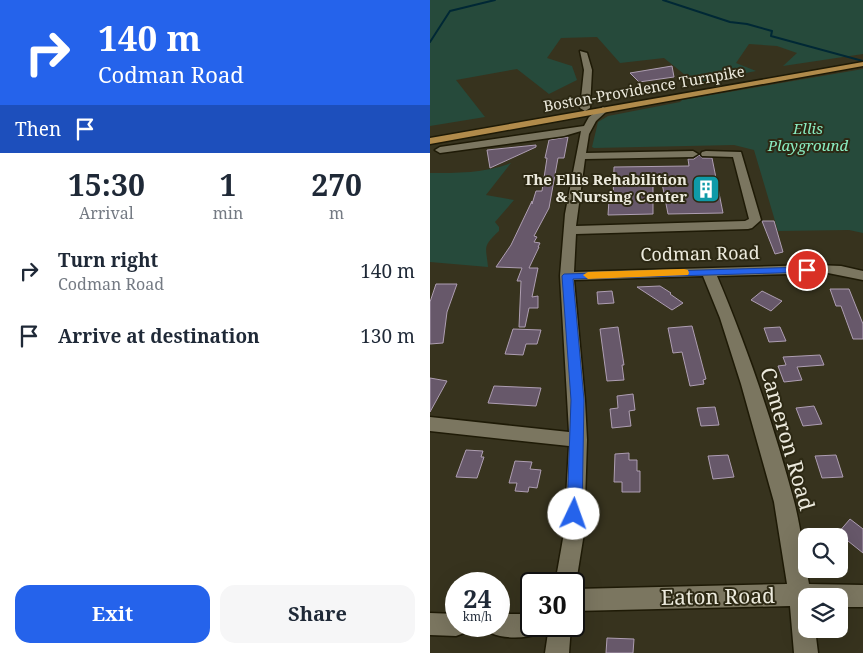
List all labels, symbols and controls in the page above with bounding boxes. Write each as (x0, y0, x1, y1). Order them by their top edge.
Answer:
text: 140 m (98, 14, 201, 61)
icon: right (15, 20, 80, 85)
text: Codman Road (98, 59, 244, 89)
street label: Boston-Providence Turnpike (542, 60, 746, 116)
icon: arrive (71, 115, 99, 143)
text: Then (15, 116, 61, 142)
park label: Ellis Playground (767, 118, 849, 155)
text: 15:30 (68, 164, 145, 205)
text: 1 (220, 164, 236, 205)
text: 270 (311, 164, 362, 205)
place label: The Ellis Rehabilition & Nursing Center (524, 169, 687, 206)
building icon: The Ellis Rehabilition & Nursing Center (691, 174, 721, 204)
text: Arrival (79, 202, 134, 224)
text: min (213, 202, 243, 224)
text: m (329, 202, 344, 224)
street label: Codman Road (640, 240, 760, 266)
text: Turn right (58, 247, 158, 273)
pin (786, 249, 828, 291)
icon: arrive (793, 256, 821, 284)
icon: right (15, 257, 43, 285)
text: 140 m (360, 258, 415, 284)
text: Codman Road (58, 273, 164, 295)
icon: arrive (15, 322, 43, 350)
text: Arrive at destination (58, 323, 260, 349)
text: 130 m (360, 323, 415, 349)
street label: Cameron Road (754, 364, 822, 514)
position arrow (547, 487, 599, 539)
map controls (798, 528, 848, 638)
button: search (798, 528, 848, 578)
speed limit sign: 30 (520, 572, 585, 637)
text: 24 (463, 581, 492, 615)
street label: Eaton Road (661, 581, 775, 611)
button: Exit (15, 585, 210, 643)
button: Share (220, 585, 415, 643)
button: layers (798, 588, 848, 638)
text: km/h (463, 608, 492, 625)

